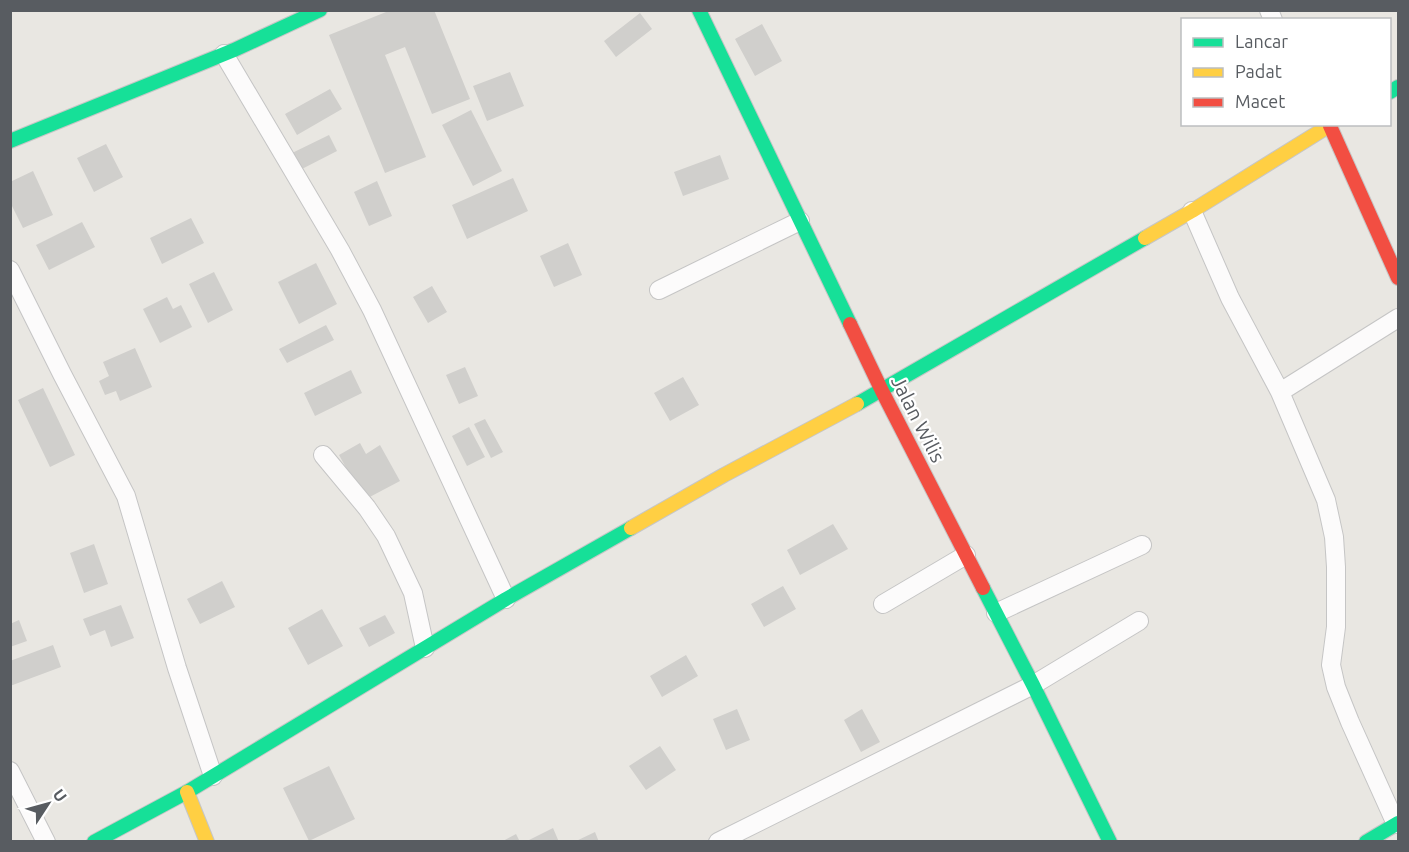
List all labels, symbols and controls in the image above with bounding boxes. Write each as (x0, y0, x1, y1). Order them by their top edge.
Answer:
legend (1181, 18, 1391, 126)
text: Lancar (1235, 31, 1288, 51)
text: Padat (1235, 61, 1282, 81)
text: Macet (1235, 91, 1285, 111)
street label: Jalan Wilis (887, 372, 950, 466)
north arrow (18, 774, 78, 834)
text: U (50, 785, 71, 805)

